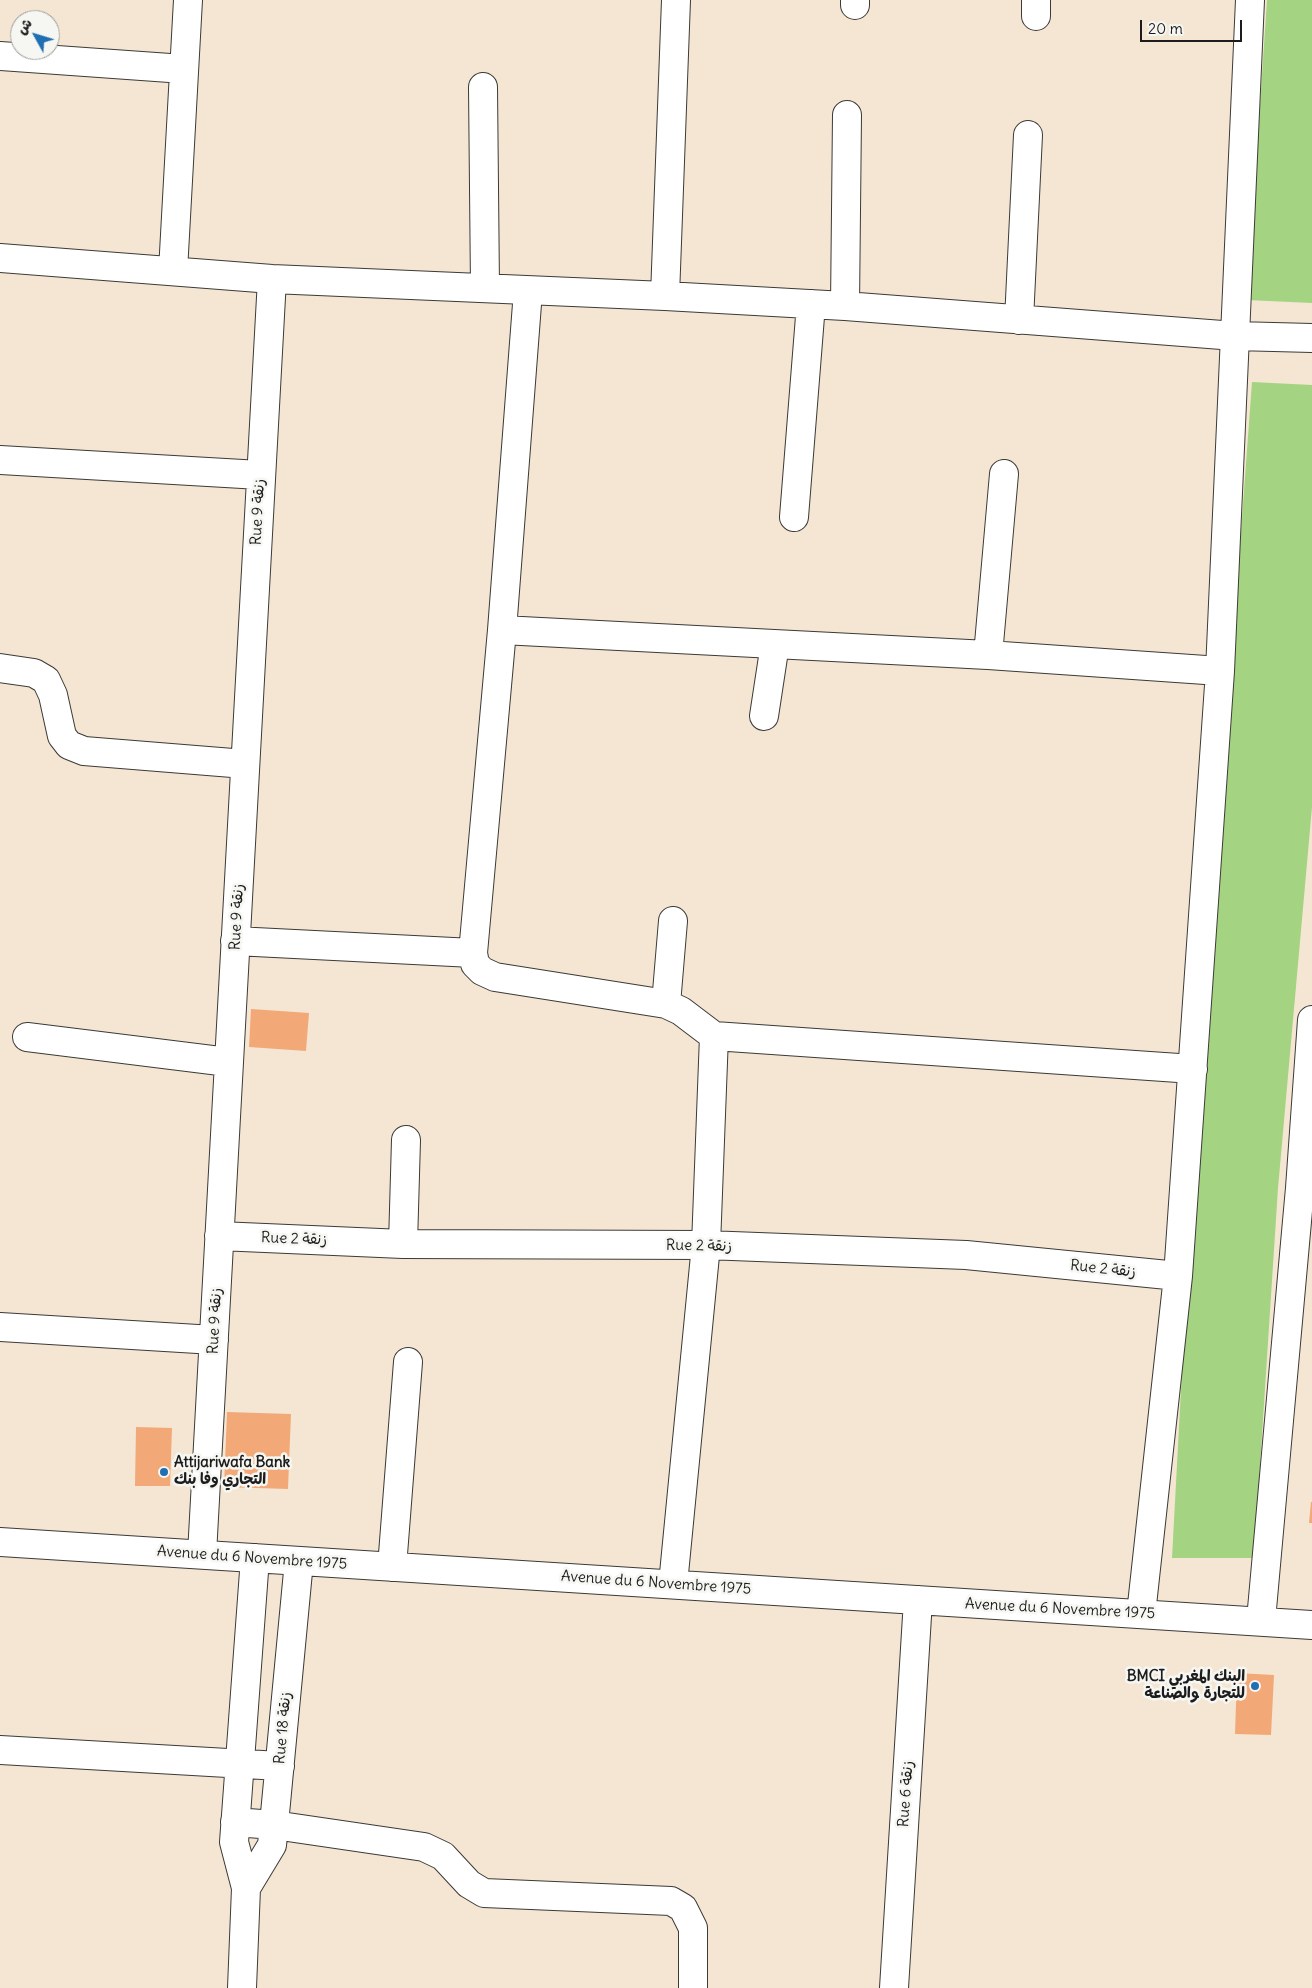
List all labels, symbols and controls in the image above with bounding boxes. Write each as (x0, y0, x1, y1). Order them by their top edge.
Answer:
north arrow (10, 10, 60, 60)
scale bar (1142, 10, 1244, 42)
text: ش (12, 15, 36, 38)
text: 20 m (1148, 19, 1183, 38)
street label: Rue 9 زنقة (247, 478, 269, 546)
street label: Rue 9 زنقة (226, 883, 248, 951)
street label: Rue 2 زنقة (261, 1229, 327, 1249)
street label: Rue 2 زنقة (666, 1236, 732, 1256)
street label: Rue 2 زنقة (1069, 1257, 1137, 1281)
street label: Rue 9 زنقة (204, 1287, 226, 1355)
place label: Attijariwafa Bank التجاري وفا بنك (174, 1454, 290, 1489)
marker: Attijariwafa Bank التجاري وفا بنك (158, 1466, 170, 1478)
street label: Avenue du 6 Novembre 1975 (156, 1542, 348, 1574)
street label: Avenue du 6 Novembre 1975 (560, 1567, 752, 1599)
street label: Avenue du 6 Novembre 1975 (964, 1595, 1156, 1623)
place label: BMCI البنك المغربي للتجارة والصناعة (1127, 1668, 1245, 1703)
marker: BMCI البنك المغربي للتجارة والصناعة (1249, 1680, 1261, 1692)
street label: Rue 18 زنقة (271, 1691, 295, 1765)
street label: Rue 6 زنقة (895, 1760, 917, 1828)

